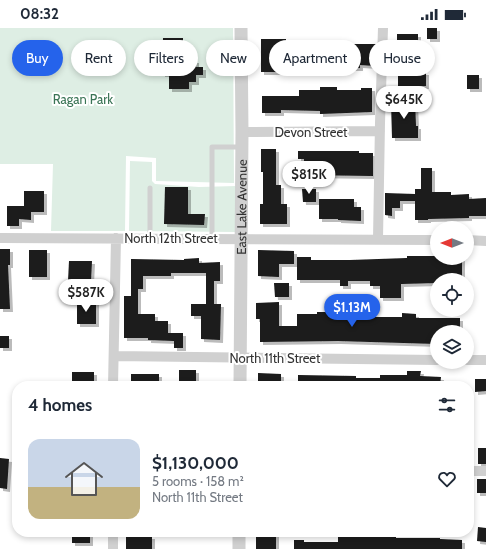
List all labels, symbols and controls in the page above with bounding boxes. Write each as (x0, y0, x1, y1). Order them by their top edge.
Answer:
text: 08:32 (20, 5, 59, 23)
chip: Buy (12, 40, 63, 76)
chip: Rent (71, 40, 126, 76)
chip: Filters (134, 40, 198, 76)
chip: New (206, 40, 261, 76)
chip: Apartment (269, 40, 361, 76)
chip: House (369, 40, 435, 76)
pin: $645K (376, 86, 432, 120)
park label: Ragan Park (53, 91, 113, 107)
text: $645K (385, 91, 423, 107)
street label: Devon Street (274, 124, 348, 140)
street label: East Lake Avenue (233, 159, 250, 255)
pin: $815K (281, 161, 337, 195)
text: $815K (291, 166, 327, 182)
north arrow (430, 221, 474, 265)
map controls (430, 221, 474, 369)
street label: North 12th Street (124, 230, 218, 246)
button: locate (430, 273, 474, 317)
pin: $587K (58, 279, 114, 313)
text: $587K (67, 284, 105, 300)
pin: $1.13M (319, 294, 385, 328)
text: $1.13M (333, 299, 371, 315)
button: layers (430, 325, 474, 369)
street label: North 11th Street (230, 350, 321, 366)
icon: filters (436, 394, 458, 416)
text: 4 homes (28, 395, 92, 415)
text: $1,130,000 (152, 453, 239, 473)
icon: home (60, 455, 108, 503)
icon: heart (436, 468, 458, 490)
text: 5 rooms · 158 m² (152, 473, 244, 489)
text: North 11th Street (152, 489, 243, 505)

